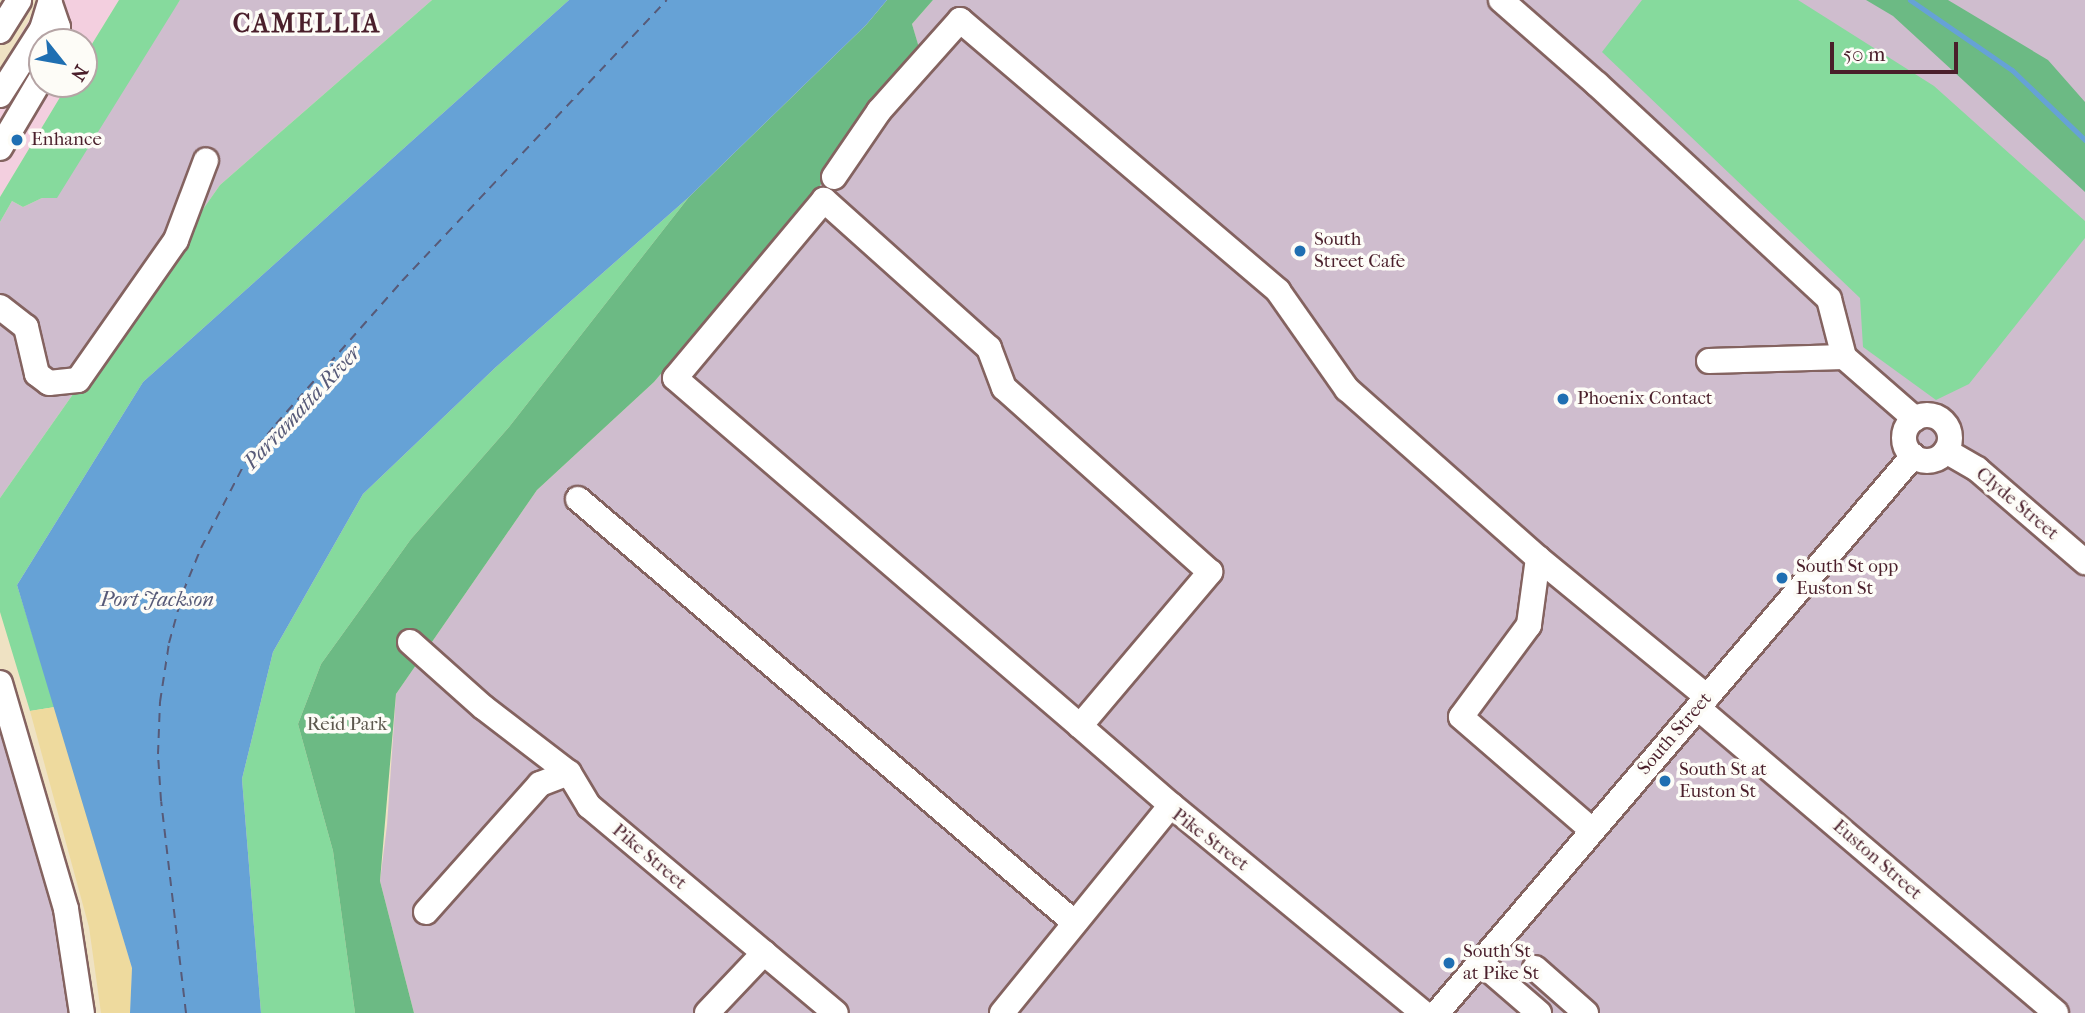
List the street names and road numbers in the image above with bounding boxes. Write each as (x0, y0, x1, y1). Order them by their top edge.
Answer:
street label: Clyde Street (1971, 463, 2063, 545)
street label: South Street (1633, 688, 1717, 780)
street label: Pike Street (1167, 804, 1253, 876)
street label: Euston Street (1828, 815, 1926, 905)
street label: Pike Street (607, 819, 691, 895)

